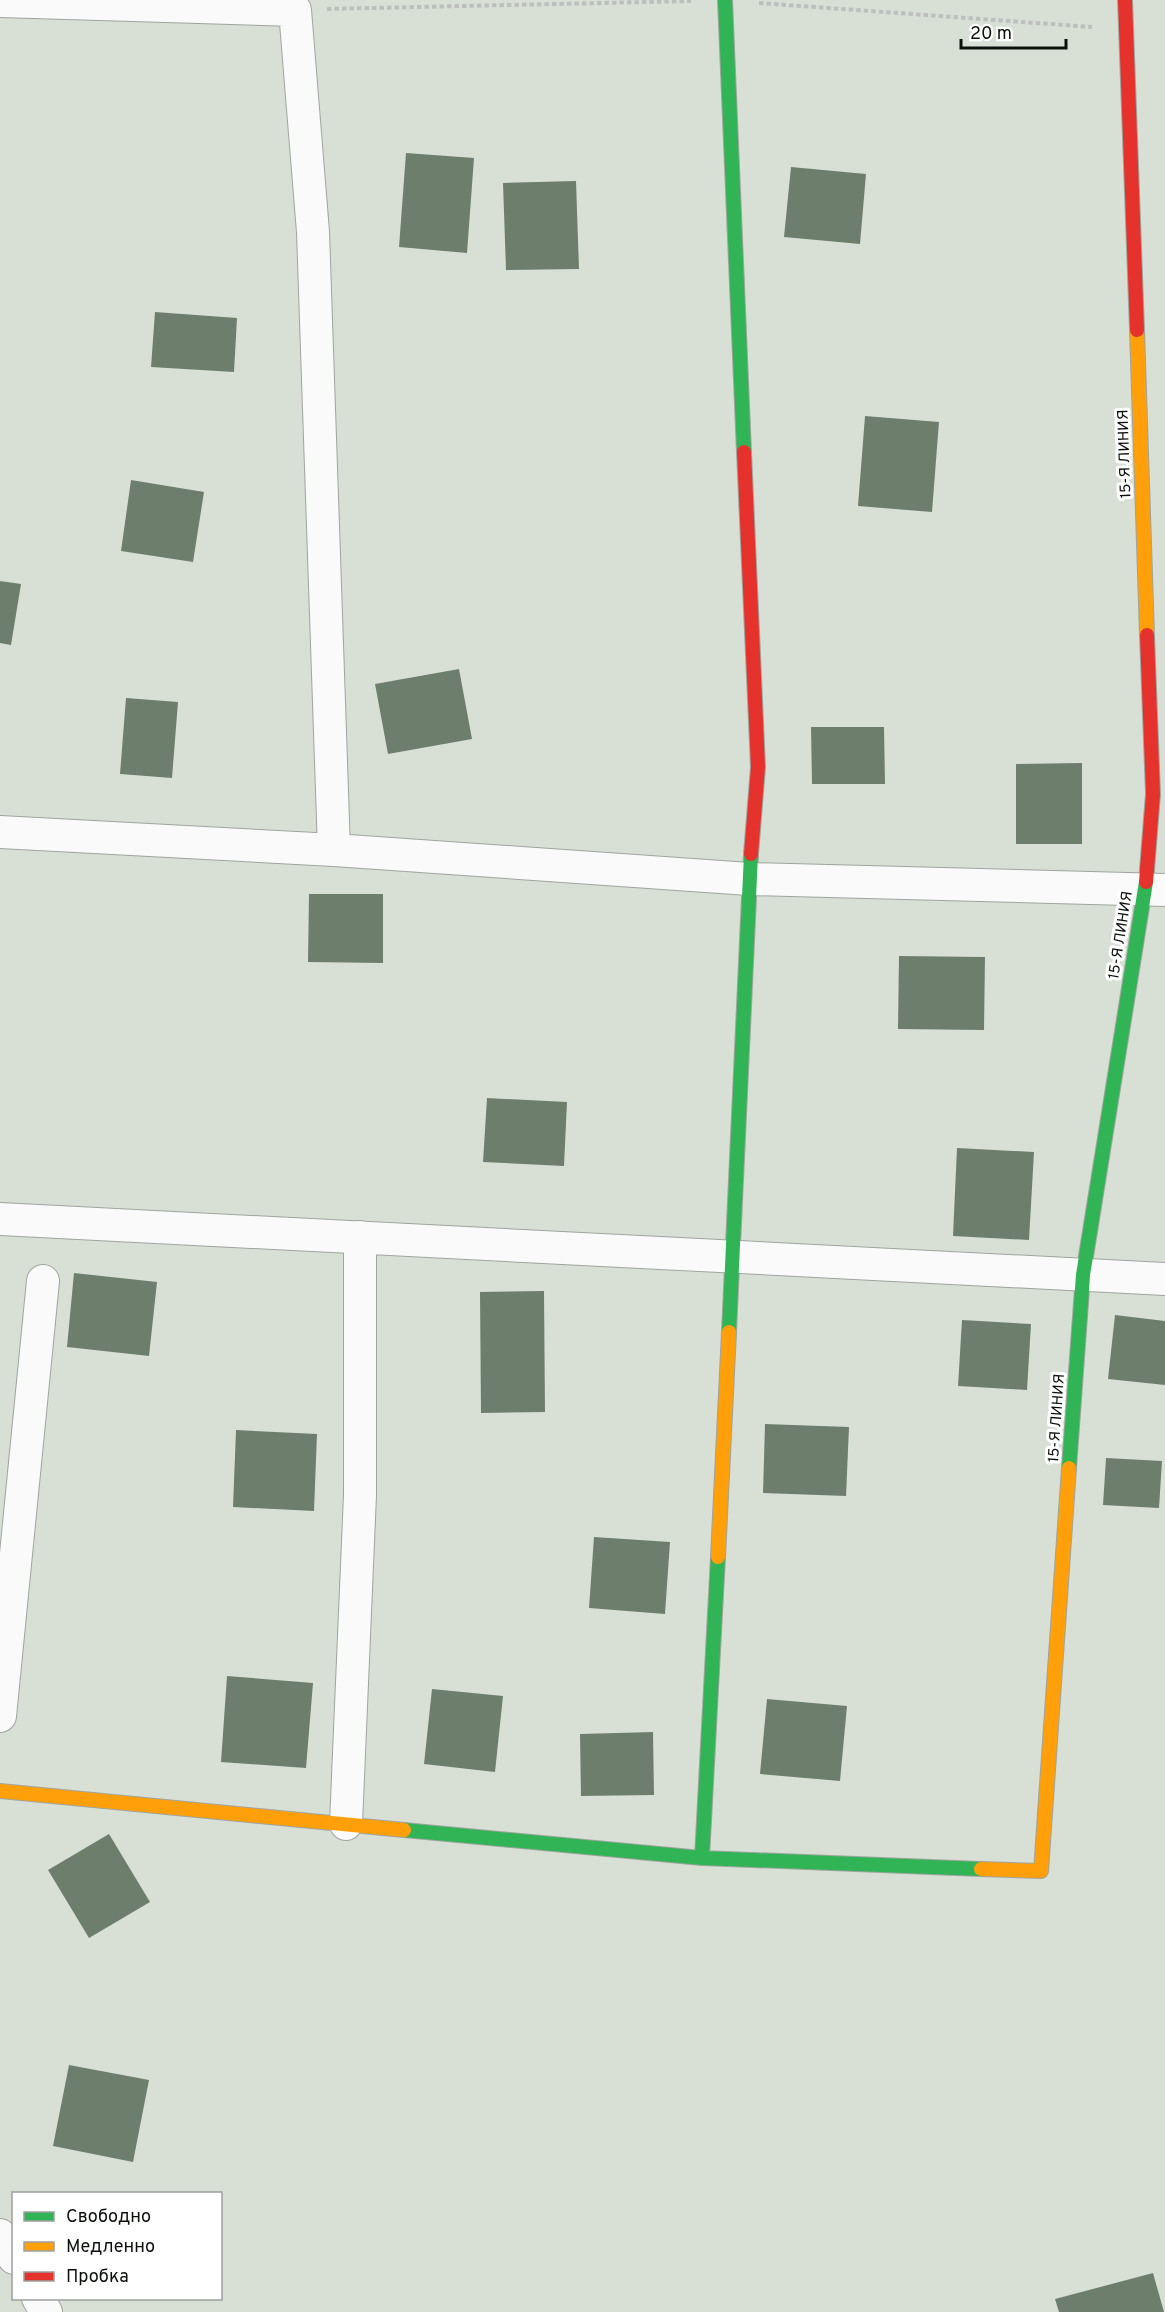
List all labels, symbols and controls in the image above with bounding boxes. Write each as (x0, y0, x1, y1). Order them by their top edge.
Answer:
scale bar (961, 12, 1066, 50)
text: 20 m (970, 23, 1012, 46)
street label: 15-Я ЛИНИЯ (1114, 409, 1137, 499)
street label: 15-Я ЛИНИЯ (1105, 890, 1138, 981)
street label: 15-Я ЛИНИЯ (1045, 1373, 1070, 1463)
legend (12, 2192, 222, 2300)
text: Свободно (66, 2206, 151, 2229)
text: Медленно (66, 2236, 155, 2259)
text: Пробка (66, 2266, 129, 2289)

